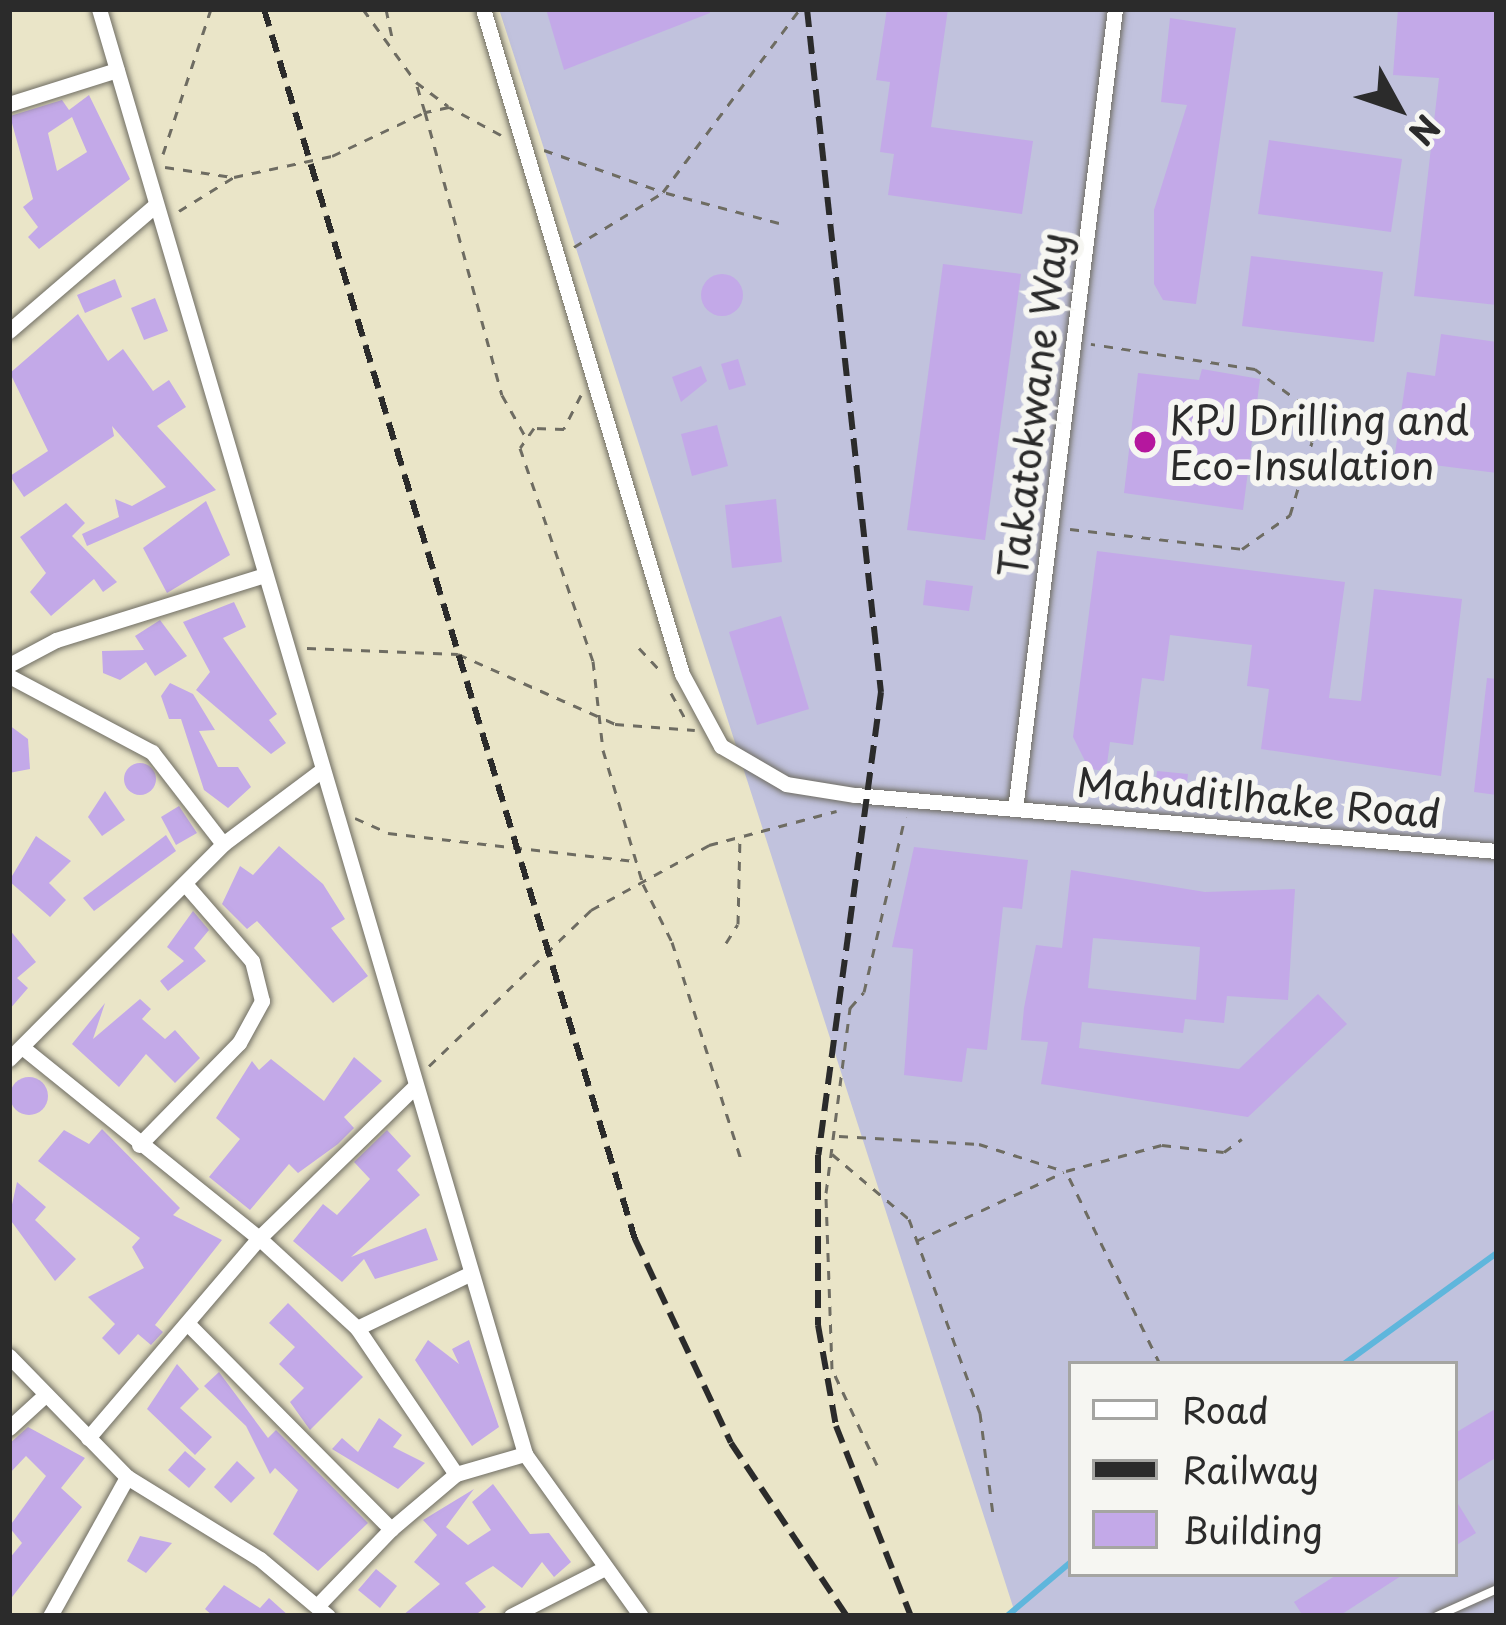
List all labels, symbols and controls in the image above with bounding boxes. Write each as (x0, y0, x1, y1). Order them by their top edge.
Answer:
north arrow (1338, 48, 1458, 168)
text: N (1398, 105, 1453, 157)
street label: Takatokwane Way (988, 230, 1076, 580)
place label: KPJ Drilling and Eco-Insulation (1169, 397, 1472, 488)
marker: KPJ Drilling and Eco-Insulation (1132, 429, 1158, 455)
street label: Mahuditlhake Road (1075, 758, 1443, 836)
legend (1068, 1361, 1458, 1577)
text: Road (1182, 1382, 1269, 1436)
text: Railway (1182, 1442, 1319, 1496)
text: Building (1182, 1502, 1323, 1556)

